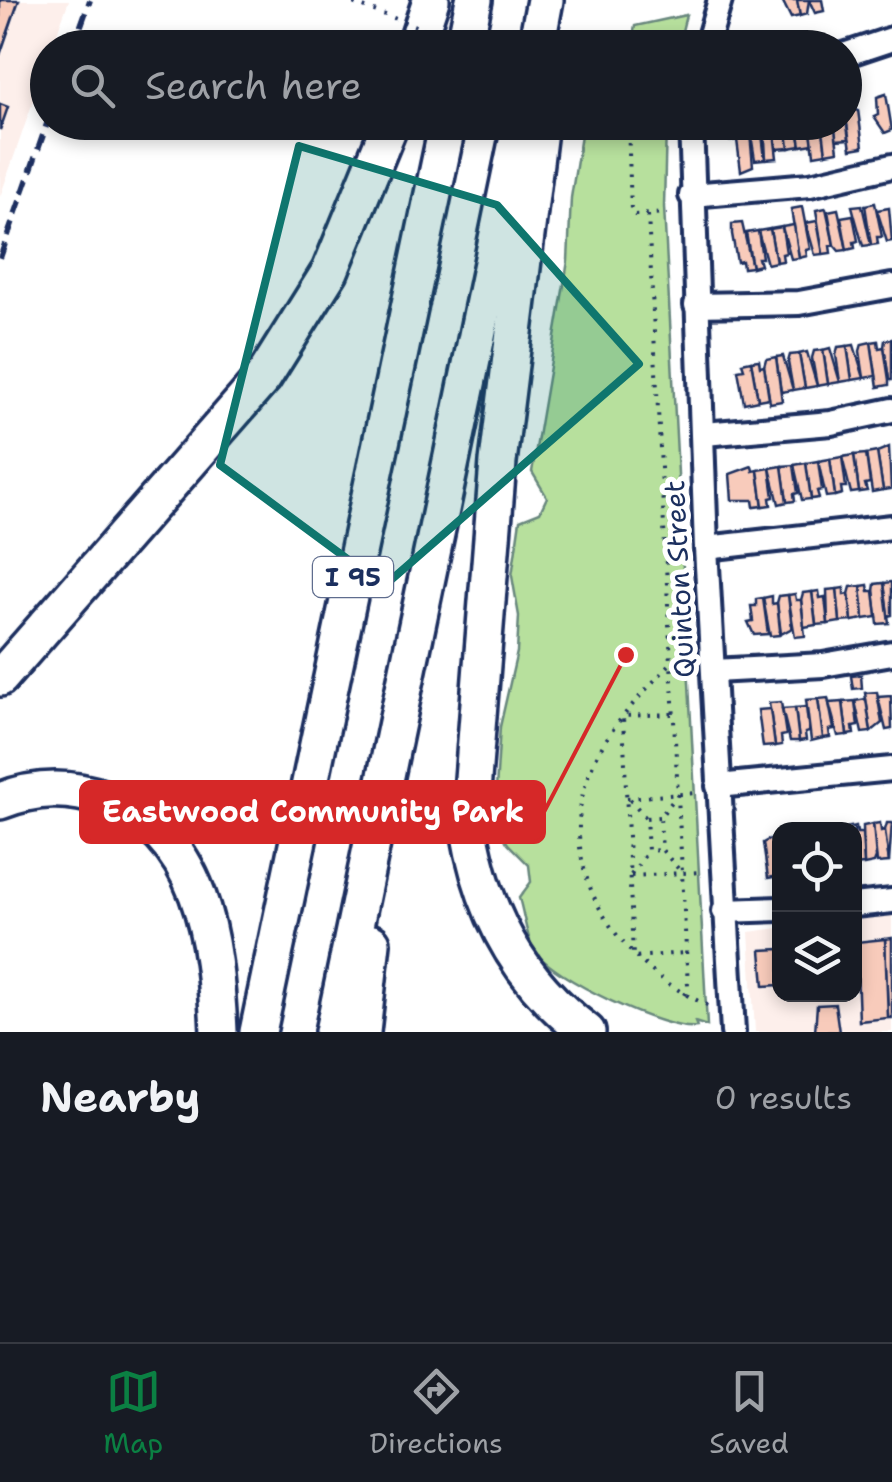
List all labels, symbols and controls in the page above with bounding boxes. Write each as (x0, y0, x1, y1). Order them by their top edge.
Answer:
search box (30, 30, 862, 140)
icon: search (65, 58, 120, 113)
text: Search here (145, 60, 362, 111)
street label: Quinton Street (655, 479, 703, 679)
road number: I 95 (313, 557, 393, 597)
callout: Eastwood Community Park (81, 782, 544, 842)
text: Eastwood Community Park (102, 791, 524, 832)
map controls (772, 822, 862, 1002)
button: locate (772, 822, 862, 912)
button: layers (772, 912, 862, 1002)
text: Nearby (40, 1069, 200, 1125)
text: 0 results (715, 1076, 852, 1119)
tab: Map (103, 1364, 163, 1462)
tab: Directions (370, 1364, 503, 1462)
tab: Saved (709, 1364, 789, 1462)

